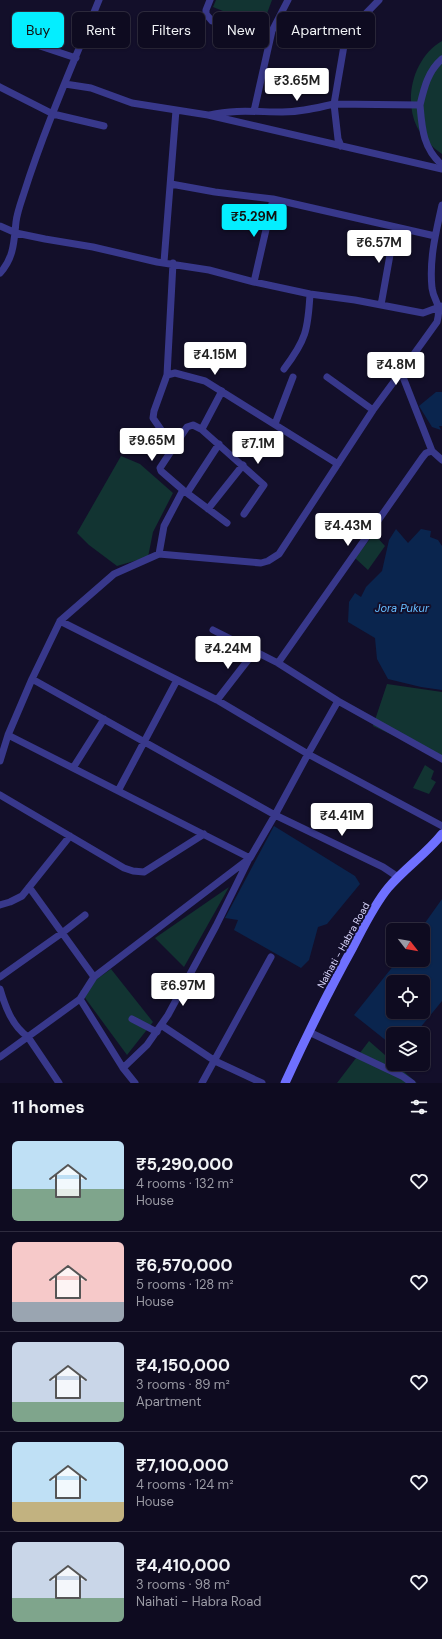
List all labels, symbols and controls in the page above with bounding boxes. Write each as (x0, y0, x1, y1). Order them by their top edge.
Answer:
chip: Buy (12, 12, 64, 48)
chip: Rent (72, 12, 130, 48)
chip: Filters (138, 12, 205, 48)
chip: New (213, 12, 269, 48)
chip: Apartment (277, 12, 375, 48)
pin: ₹3.65M (264, 68, 330, 102)
text: ₹3.65M (274, 72, 320, 89)
pin: ₹5.29M (221, 204, 287, 238)
text: ₹5.29M (231, 208, 277, 225)
pin: ₹6.57M (346, 230, 412, 264)
text: ₹6.57M (356, 234, 402, 251)
pin: ₹4.15M (182, 342, 248, 376)
text: ₹4.15M (193, 346, 237, 363)
pin: ₹4.8M (368, 352, 424, 386)
text: ₹4.8M (376, 356, 416, 373)
pin: ₹9.65M (119, 428, 185, 462)
pin: ₹7.1M (230, 431, 286, 465)
text: ₹9.65M (129, 432, 175, 449)
text: ₹7.1M (241, 435, 275, 452)
pin: ₹4.43M (315, 513, 381, 547)
text: ₹4.43M (324, 517, 372, 534)
water label: Jora Pukur (375, 601, 430, 615)
pin: ₹4.24M (195, 636, 261, 670)
text: ₹4.24M (204, 640, 252, 657)
pin: ₹4.41M (309, 803, 375, 837)
text: ₹4.41M (320, 807, 364, 824)
street label: Naihati - Habra Road (314, 900, 373, 991)
north arrow (386, 923, 430, 967)
map controls (386, 923, 430, 1071)
pin: ₹6.97M (150, 973, 216, 1007)
button: locate (386, 975, 430, 1019)
text: ₹6.97M (160, 977, 206, 994)
button: layers (386, 1027, 430, 1071)
text: 11 homes (12, 1096, 85, 1118)
icon: filters (408, 1096, 430, 1118)
text: ₹5,290,000 (136, 1153, 233, 1175)
icon: home (44, 1157, 92, 1205)
icon: heart (408, 1170, 430, 1192)
text: 4 rooms · 132 m² (136, 1175, 234, 1192)
text: House (136, 1192, 174, 1209)
text: ₹6,570,000 (136, 1254, 232, 1276)
icon: home (44, 1258, 92, 1306)
icon: heart (408, 1271, 430, 1293)
text: 5 rooms · 128 m² (136, 1276, 234, 1293)
text: House (136, 1293, 174, 1310)
text: ₹4,150,000 (136, 1354, 230, 1376)
icon: home (44, 1358, 92, 1406)
icon: heart (408, 1371, 430, 1393)
text: 3 rooms · 89 m² (136, 1376, 230, 1393)
text: Apartment (136, 1393, 201, 1410)
text: ₹7,100,000 (136, 1454, 229, 1476)
icon: home (44, 1458, 92, 1506)
icon: heart (408, 1471, 430, 1493)
text: 4 rooms · 124 m² (136, 1476, 233, 1493)
text: House (136, 1493, 174, 1510)
text: ₹4,410,000 (136, 1554, 230, 1576)
icon: home (44, 1558, 92, 1606)
icon: heart (408, 1571, 430, 1593)
text: 3 rooms · 98 m² (136, 1576, 230, 1593)
text: Naihati - Habra Road (136, 1593, 261, 1610)

